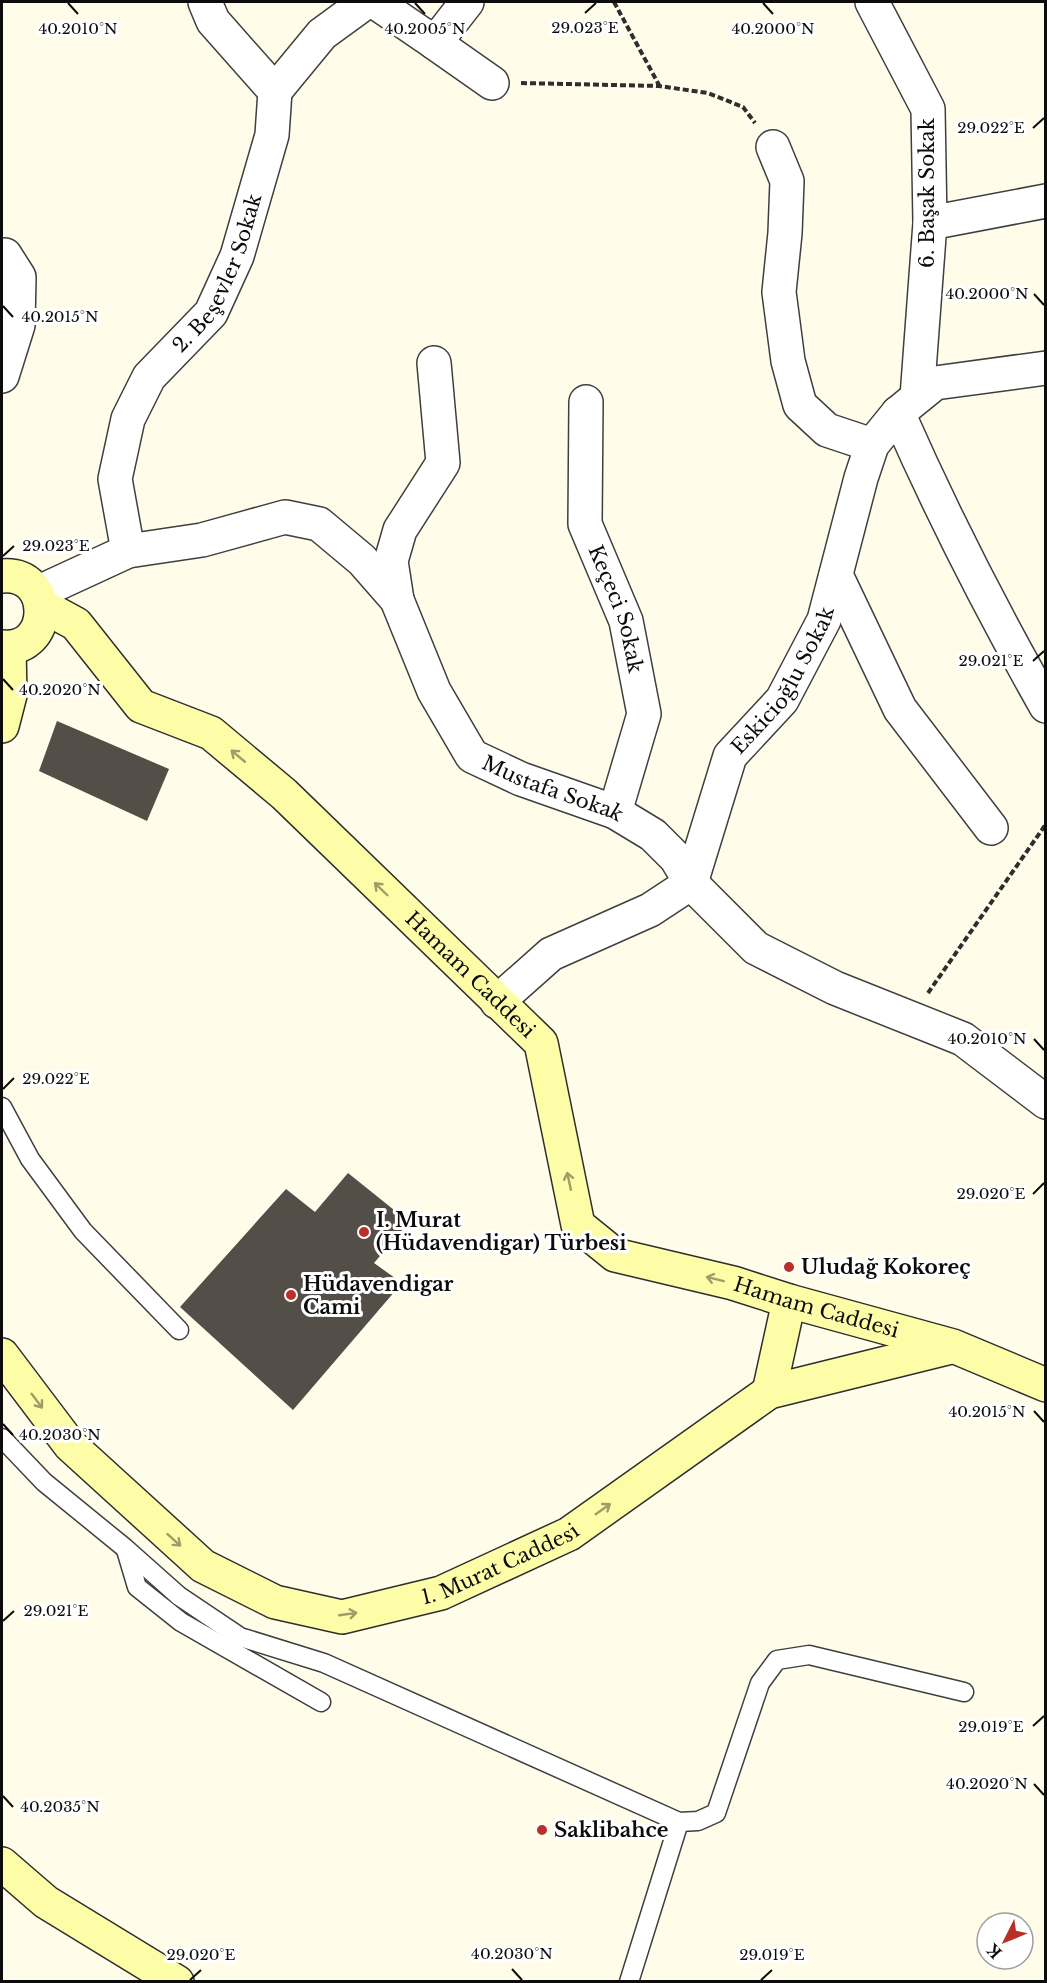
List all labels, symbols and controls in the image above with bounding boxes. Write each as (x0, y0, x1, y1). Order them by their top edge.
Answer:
text: 29.023°E (551, 18, 619, 37)
text: 40.2010°N (38, 19, 118, 38)
text: 40.2005°N (384, 19, 466, 38)
text: 40.2000°N (731, 19, 815, 38)
street label: 6. Başak Sokak (915, 117, 939, 268)
text: 29.022°E (957, 118, 1025, 137)
street label: 2. Beşevler Sokak (168, 190, 267, 357)
text: 40.2000°N (945, 284, 1029, 303)
text: 40.2015°N (21, 307, 99, 326)
text: 29.023°E (22, 536, 90, 555)
street label: Keçeci Sokak (583, 541, 648, 676)
street label: Eskicioğlu Sokak (726, 604, 839, 759)
text: 29.021°E (959, 651, 1024, 670)
text: 40.2020°N (19, 680, 101, 699)
one-way arrow (231, 749, 246, 763)
street label: Mustafa Sokak (478, 751, 629, 827)
one-way arrow (373, 881, 388, 896)
street label: Hamam Caddesi (401, 906, 540, 1043)
text: 40.2010°N (947, 1029, 1027, 1048)
text: 29.022°E (22, 1069, 90, 1088)
one-way arrow (563, 1171, 574, 1191)
text: 29.020°E (957, 1184, 1026, 1203)
place label: I. Murat (Hüdavendigar) Türbesi (376, 1208, 626, 1255)
marker: I. Murat (Hüdavendigar) Türbesi (357, 1225, 371, 1239)
place label: Uludağ Kokoreç (801, 1255, 971, 1279)
marker: Uludağ Kokoreç (782, 1260, 796, 1274)
place label: Hüdavendigar Cami (303, 1272, 454, 1319)
one-way arrow (706, 1272, 725, 1284)
street label: Hamam Caddesi (731, 1272, 902, 1343)
marker: Hüdavendigar Cami (284, 1288, 298, 1302)
one-way arrow (31, 1393, 43, 1409)
text: 40.2015°N (948, 1402, 1026, 1421)
text: 40.2030°N (19, 1425, 101, 1444)
one-way arrow (595, 1503, 611, 1515)
street label: 1. Murat Caddesi (419, 1519, 584, 1609)
one-way arrow (166, 1532, 181, 1547)
text: 29.021°E (24, 1601, 89, 1620)
one-way arrow (338, 1609, 357, 1620)
text: 29.019°E (958, 1717, 1024, 1736)
text: 40.2020°N (946, 1774, 1028, 1793)
text: 40.2035°N (20, 1797, 100, 1816)
place label: Saklibahce (554, 1818, 669, 1842)
marker: Saklibahce (535, 1823, 549, 1837)
north arrow (975, 1911, 1035, 1971)
text: K (982, 1939, 1006, 1963)
text: 40.2030°N (471, 1944, 553, 1963)
text: 29.020°E (167, 1945, 236, 1964)
text: 29.019°E (739, 1945, 805, 1964)

